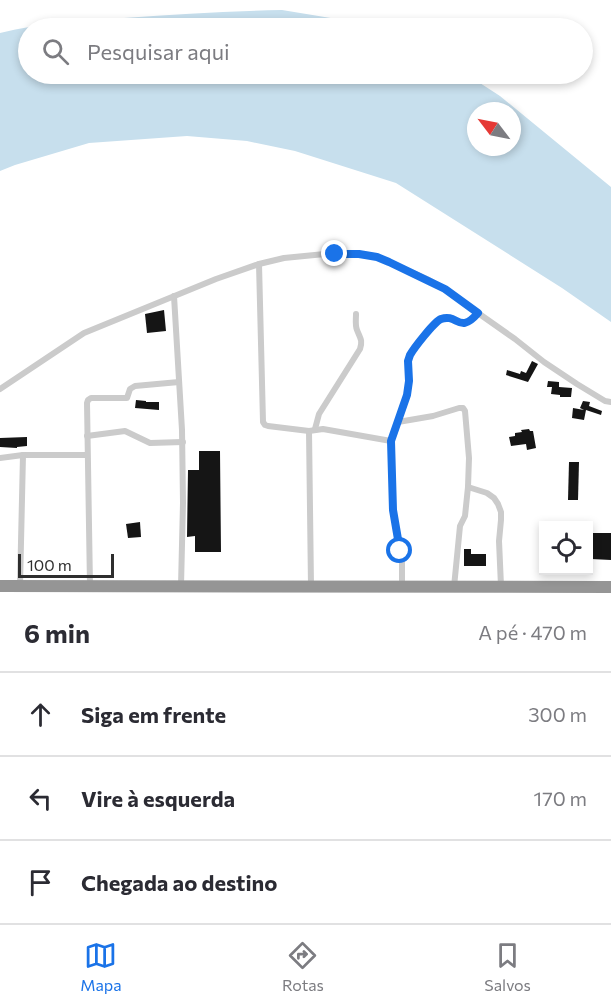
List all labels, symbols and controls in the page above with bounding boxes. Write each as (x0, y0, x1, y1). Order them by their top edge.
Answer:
search box (18, 18, 593, 84)
icon: search (39, 35, 72, 68)
text: Pesquisar aqui (87, 38, 230, 65)
north arrow (467, 102, 521, 156)
route end (321, 240, 347, 266)
map controls (539, 521, 593, 575)
button: locate (539, 521, 593, 575)
route start (386, 537, 412, 563)
scale bar (18, 551, 114, 578)
text: 100 m (27, 555, 72, 574)
text: 6 min (24, 617, 90, 648)
text: A pé · 470 m (478, 620, 587, 644)
icon: ahead (24, 698, 57, 731)
text: Siga em frente (81, 701, 226, 728)
text: 300 m (528, 702, 587, 726)
icon: left (24, 782, 57, 815)
text: Vire à esquerda (81, 785, 235, 812)
text: 170 m (534, 786, 587, 810)
icon: arrive (24, 866, 57, 899)
text: Chegada ao destino (81, 869, 277, 896)
tab: Mapa (80, 939, 122, 994)
tab: Rotas (282, 939, 324, 994)
tab: Salvos (484, 939, 531, 994)

